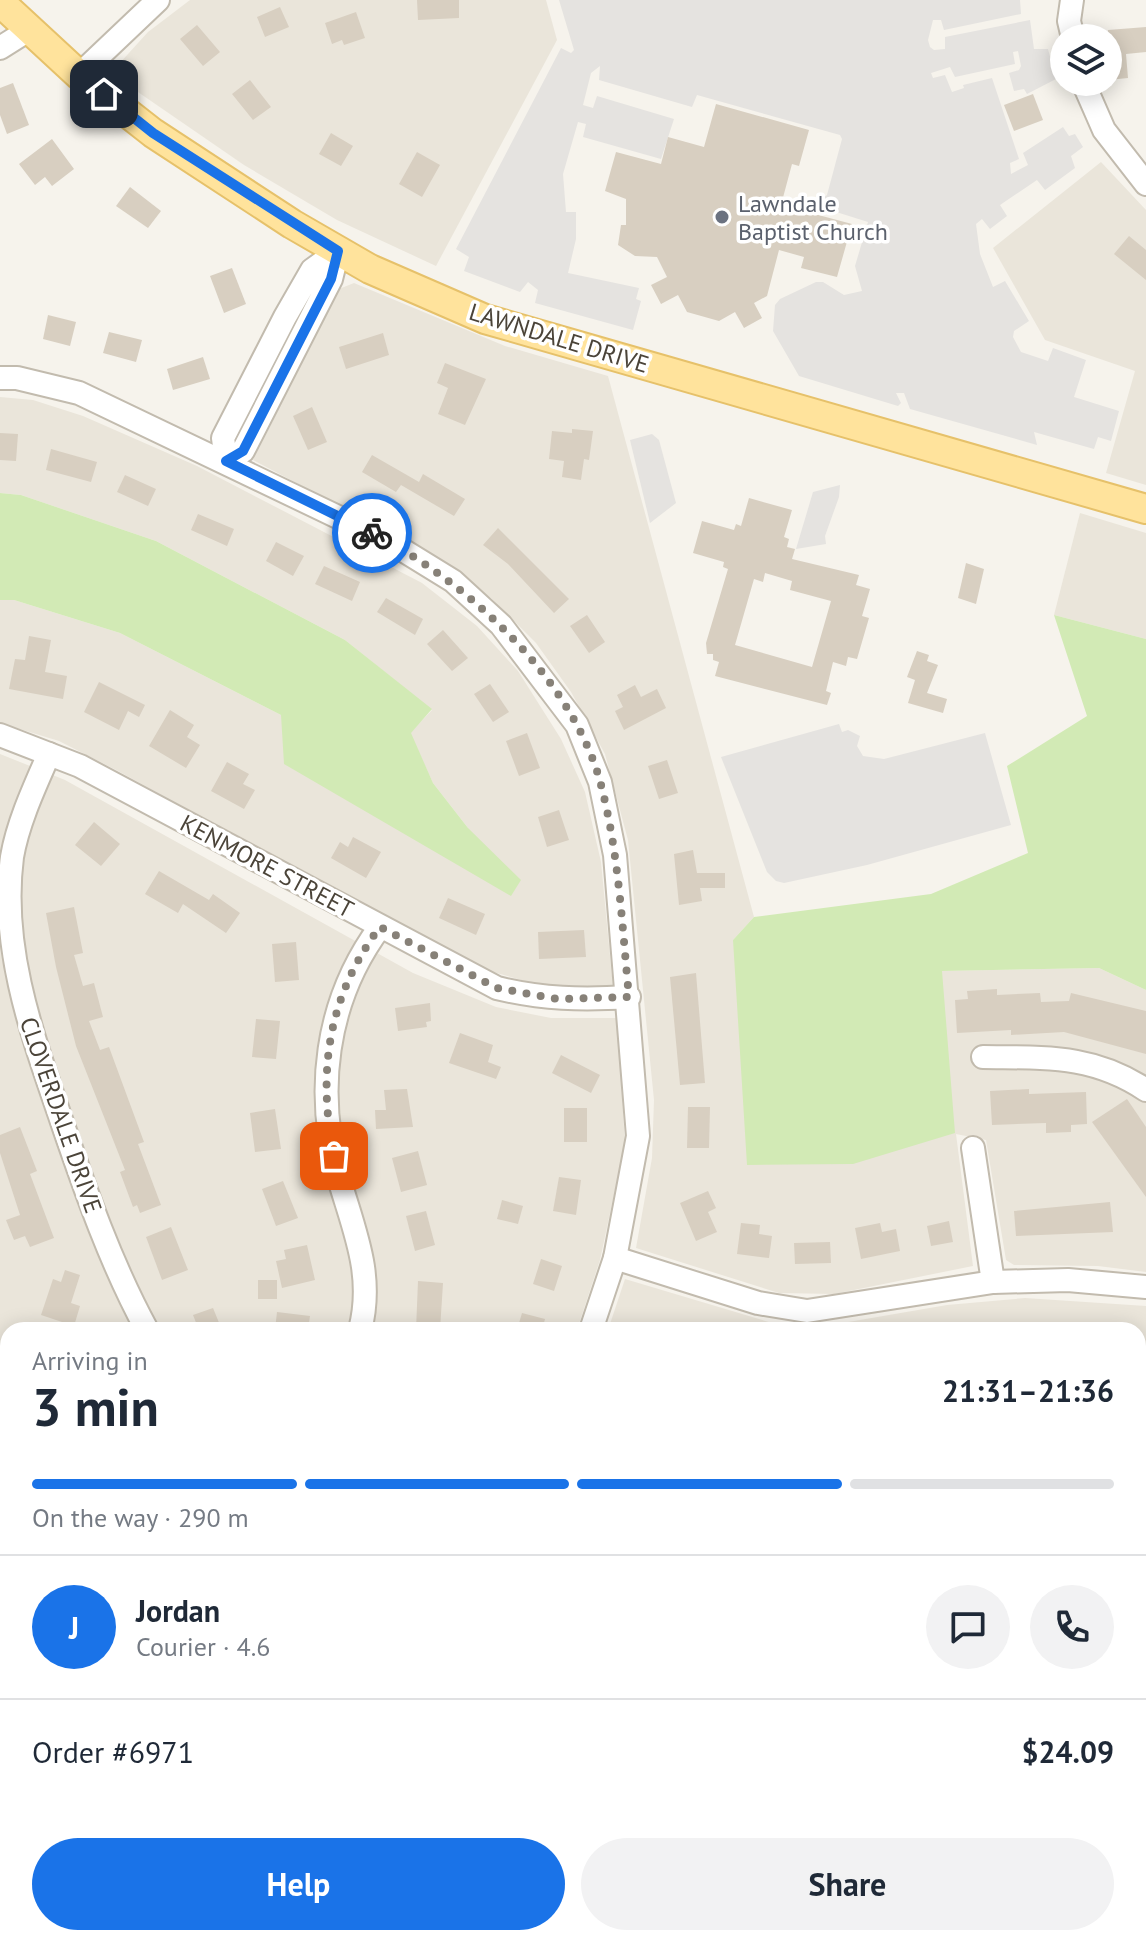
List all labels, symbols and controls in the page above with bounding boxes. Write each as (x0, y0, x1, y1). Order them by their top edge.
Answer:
map controls (1050, 24, 1122, 96)
button: layers (1050, 24, 1122, 96)
pin (70, 60, 138, 128)
icon: home (82, 72, 126, 116)
place label: Lawndale Baptist Church (738, 188, 888, 247)
marker: Lawndale Baptist Church (713, 208, 731, 226)
street label: LAWNDALE DRIVE (465, 296, 653, 380)
courier (332, 493, 412, 573)
icon: bike (350, 511, 394, 555)
street label: KENMORE STREET (175, 807, 359, 925)
street label: CLOVERDALE DRIVE (13, 1013, 109, 1217)
pin (300, 1122, 368, 1190)
icon: bag (312, 1134, 356, 1178)
text: Arriving in (32, 1344, 148, 1377)
text: 21:31–21:36 (942, 1371, 1114, 1410)
text: 3 min (32, 1373, 159, 1440)
text: On the way · 290 m (32, 1501, 249, 1534)
button: chat (926, 1585, 1010, 1669)
button: phone (1030, 1585, 1114, 1669)
text: Jordan (136, 1591, 220, 1630)
text: J (69, 1608, 79, 1647)
text: Courier · 4.6 (136, 1630, 270, 1663)
text: Order #6971 (32, 1732, 194, 1771)
text: $24.09 (1022, 1732, 1114, 1771)
button: Help (32, 1838, 565, 1930)
button: Share (581, 1838, 1114, 1930)

